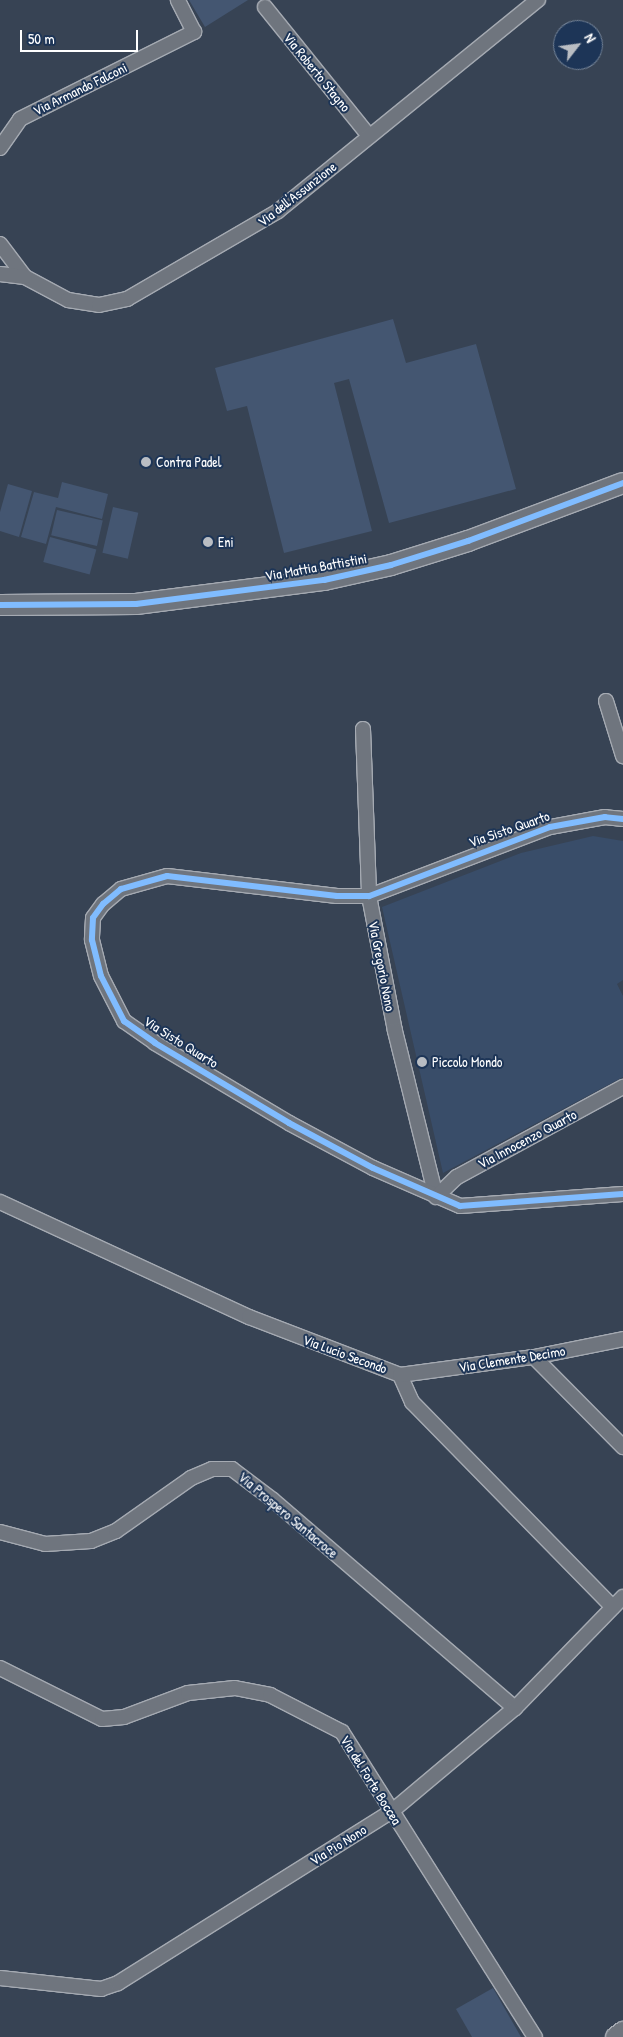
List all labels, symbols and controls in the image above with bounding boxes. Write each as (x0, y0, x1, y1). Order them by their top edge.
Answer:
scale bar (22, 20, 140, 52)
north arrow (553, 20, 603, 70)
text: 50 m (28, 28, 55, 49)
street label: Via Roberto Stagno (280, 29, 354, 115)
text: N (580, 30, 601, 46)
street label: Via Armando Falconi (30, 59, 130, 119)
street label: Via dell'Assunzione (254, 158, 340, 230)
place label: Contra Padel (156, 454, 222, 470)
marker: Contra Padel (140, 456, 152, 468)
place label: Eni (218, 534, 234, 550)
marker: Eni (202, 536, 214, 548)
street label: Via Mattia Battistini (264, 550, 368, 584)
street label: Via Sisto Quarto (466, 807, 552, 851)
street label: Via Gregorio Nono (365, 919, 399, 1013)
street label: Via Sisto Quarto (141, 1013, 221, 1071)
place label: Piccolo Mondo (432, 1054, 502, 1070)
marker: Piccolo Mondo (416, 1056, 428, 1068)
street label: Via Innocenzo Quarto (475, 1106, 579, 1172)
street label: Via Lucio Secondo (301, 1331, 389, 1377)
street label: Via Clemente Decimo (458, 1342, 566, 1376)
street label: Via Prospero Santacroce (235, 1468, 341, 1562)
street label: Via del Forte Boccea (337, 1732, 405, 1828)
street label: Via Pio Nono (307, 1821, 369, 1869)

